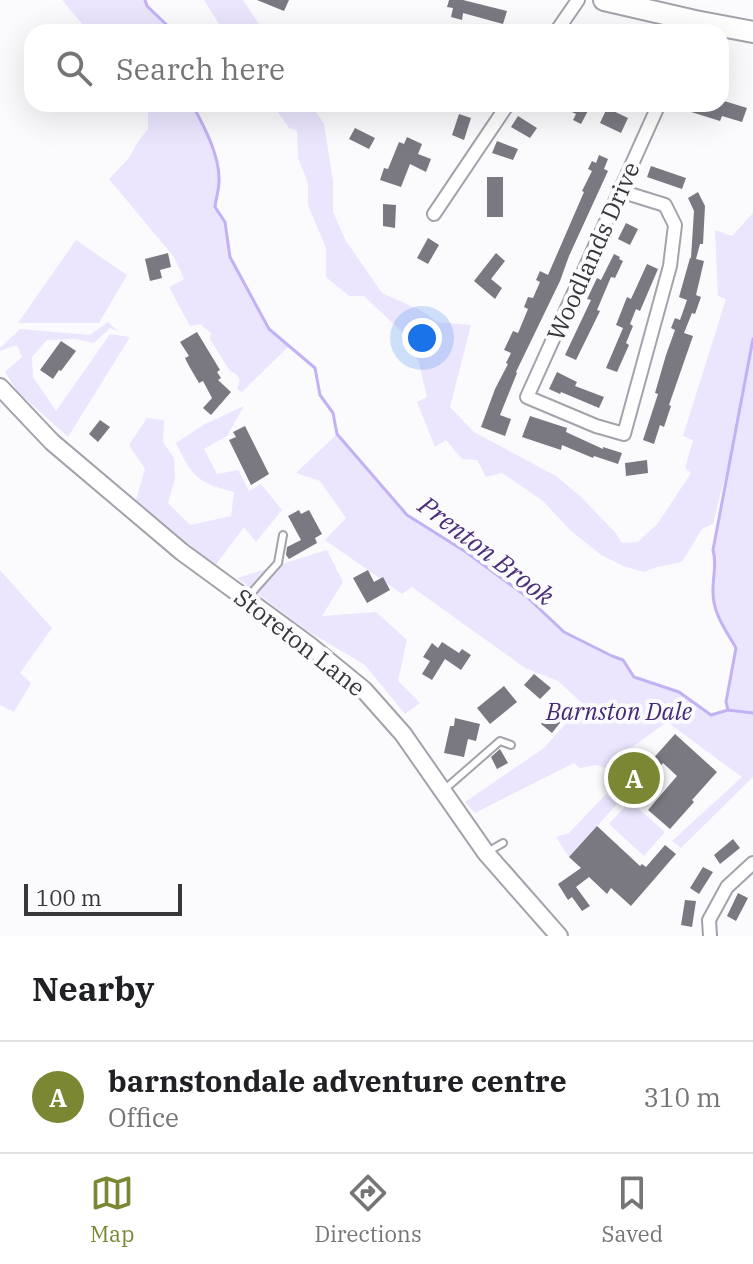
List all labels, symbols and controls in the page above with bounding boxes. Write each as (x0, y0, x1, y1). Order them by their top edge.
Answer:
search box (24, 24, 729, 112)
icon: search (52, 46, 96, 90)
text: Search here (116, 49, 285, 88)
street label: Woodlands Drive (539, 157, 647, 345)
your location (402, 318, 442, 358)
water label: Prenton Brook (411, 487, 562, 612)
street label: Storeton Lane (228, 581, 372, 703)
park label: Barnston Dale (545, 695, 692, 727)
pin: A (608, 748, 660, 808)
scale bar (24, 880, 182, 916)
text: 100 m (36, 883, 102, 912)
text: Nearby (32, 966, 154, 1010)
text: barnstondale adventure centre (108, 1061, 567, 1100)
text: A (49, 1080, 67, 1114)
text: 310 m (643, 1080, 721, 1114)
text: Office (108, 1100, 179, 1134)
tab: Map (90, 1171, 135, 1248)
tab: Directions (314, 1171, 422, 1248)
tab: Saved (601, 1171, 663, 1248)

